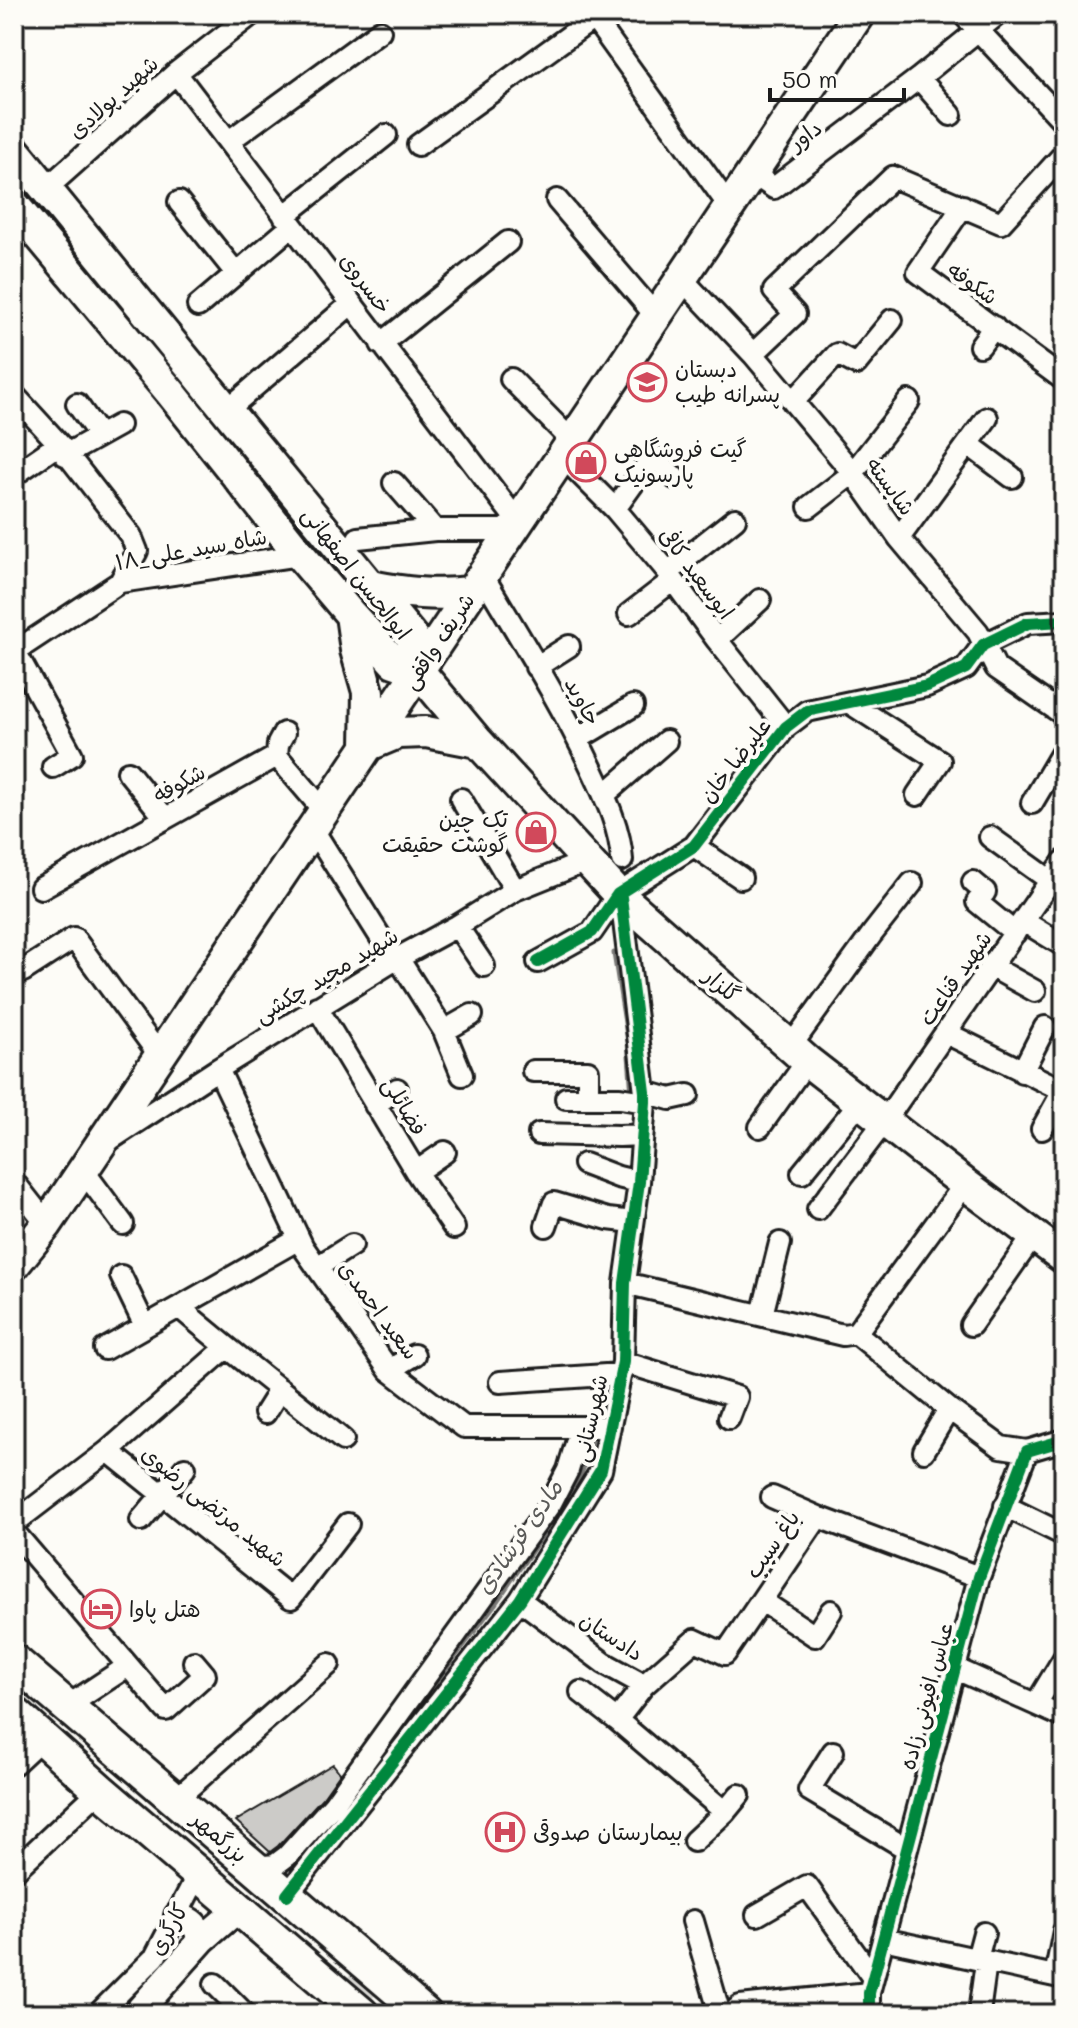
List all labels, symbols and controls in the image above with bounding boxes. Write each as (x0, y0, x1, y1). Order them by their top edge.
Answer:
street label: شهید پولادی (61, 48, 165, 146)
scale bar (770, 52, 904, 102)
text: 50 m (782, 63, 838, 94)
street label: داور (781, 113, 827, 158)
street label: خسروی (334, 246, 399, 319)
street label: شکوفه (942, 254, 1004, 311)
place label: دبستان پسرانه طیب (675, 354, 780, 409)
school or university icon: دبستان پسرانه طیب (626, 361, 668, 403)
place label: گیت فروشگاهی پارسونیک (614, 434, 747, 489)
shop icon: گیت فروشگاهی پارسونیک (565, 441, 607, 483)
street label: شایسته (860, 451, 922, 521)
street label: ابوالحسن اصفهانی (296, 500, 418, 646)
street label: ۱۸_شاه سید علی (113, 521, 269, 577)
street label: ابوسعید کافی (653, 521, 742, 625)
street label: شریف واقفی (395, 587, 481, 695)
street label: جاوید (558, 671, 608, 730)
street label: علیرضا خان (692, 711, 777, 808)
street label: شکوفه (147, 756, 210, 809)
place label: تک چین گوشت حقیقت (382, 804, 509, 858)
shop icon: تک چین گوشت حقیقت (515, 811, 557, 853)
street label: شهید مجید چکشی (248, 920, 404, 1030)
street label: شهید قناعت (911, 925, 998, 1031)
street label: گلزار (696, 959, 747, 1008)
street label: فضائلی (376, 1071, 434, 1141)
street label: سعید احمدی (333, 1255, 426, 1365)
street label: شهرستانی (565, 1371, 615, 1465)
street label: شهید مرتضی رضوی (135, 1438, 293, 1574)
water label: مادی فرشادی (467, 1473, 569, 1600)
street label: باغ سیب (738, 1504, 807, 1585)
hotel icon: هتل پاوا (80, 1588, 122, 1630)
place label: هتل پاوا (129, 1594, 201, 1624)
street label: دادستان (575, 1604, 650, 1667)
street label: عباس افیونی زاده (892, 1619, 960, 1773)
street label: بزرگمهر (185, 1803, 254, 1869)
hospital icon: بیمارستان صدوقی (484, 1811, 526, 1853)
place label: بیمارستان صدوقی (533, 1817, 683, 1847)
street label: کارگری (141, 1897, 194, 1960)

